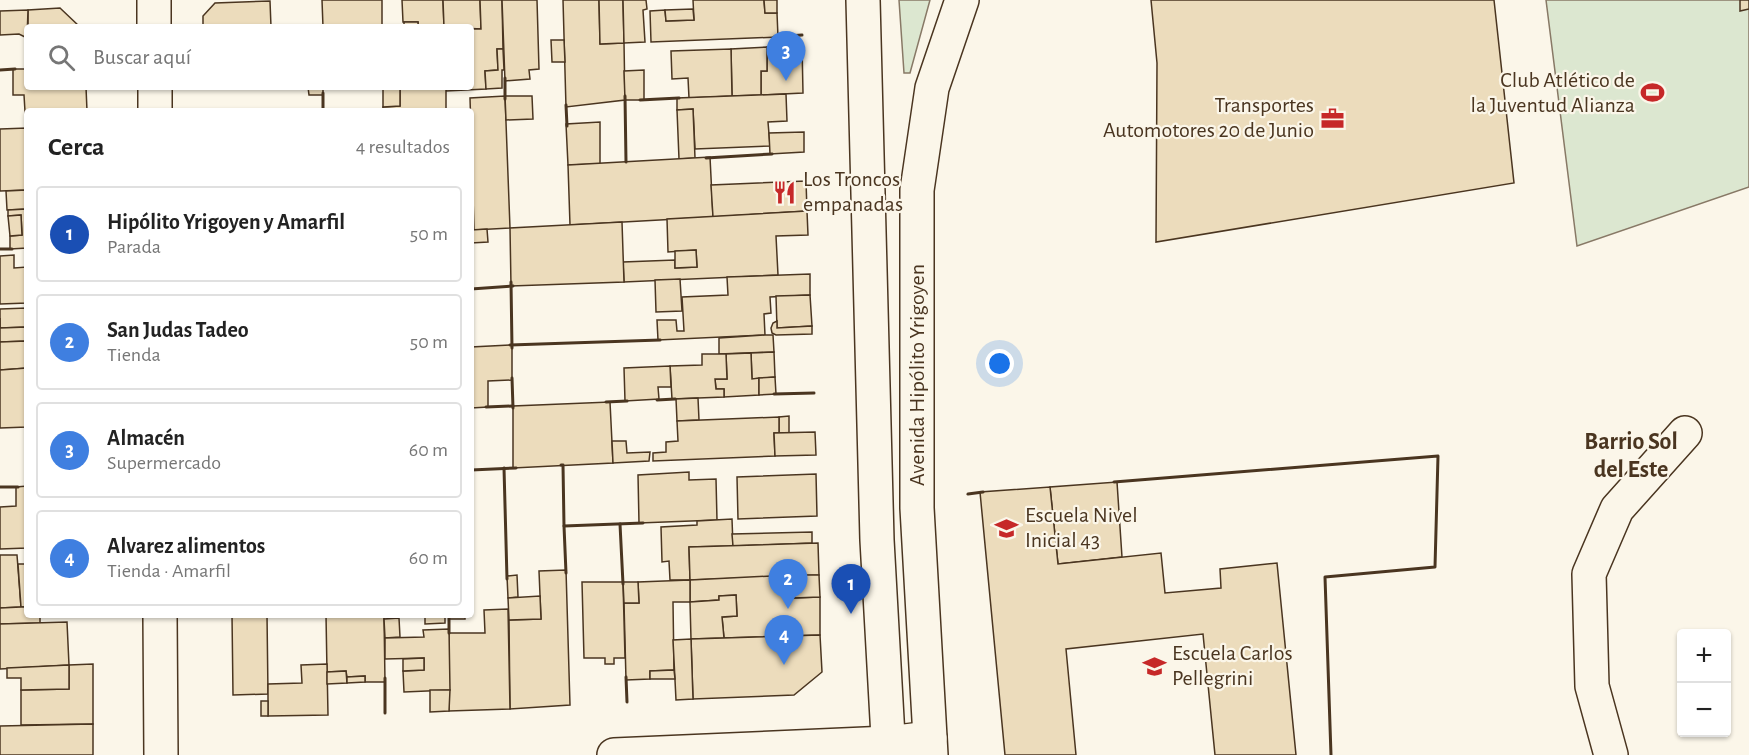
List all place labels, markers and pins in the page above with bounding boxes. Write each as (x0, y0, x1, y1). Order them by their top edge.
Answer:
pin: 3 (766, 32, 806, 81)
place label: Club Atlético de la Juventud Alianza (1471, 69, 1635, 116)
sports icon: Club Atlético de la Juventud Alianza (1640, 80, 1666, 106)
place label: Transportes Automotores 20 de Junio (1103, 94, 1314, 141)
office icon: Transportes Automotores 20 de Junio (1319, 105, 1345, 131)
place label: Los Troncos empanadas (803, 168, 903, 215)
restaurant icon: Los Troncos empanadas (772, 179, 798, 205)
place label: Escuela Nivel Inicial 43 (1025, 504, 1138, 551)
school or university icon: Escuela Nivel Inicial 43 (994, 515, 1020, 541)
pin: 2 (768, 560, 808, 609)
pin: 1 (832, 564, 870, 614)
pin: 4 (764, 616, 804, 665)
place label: Escuela Carlos Pellegrini (1172, 642, 1293, 689)
school or university icon: Escuela Carlos Pellegrini (1141, 653, 1167, 679)

